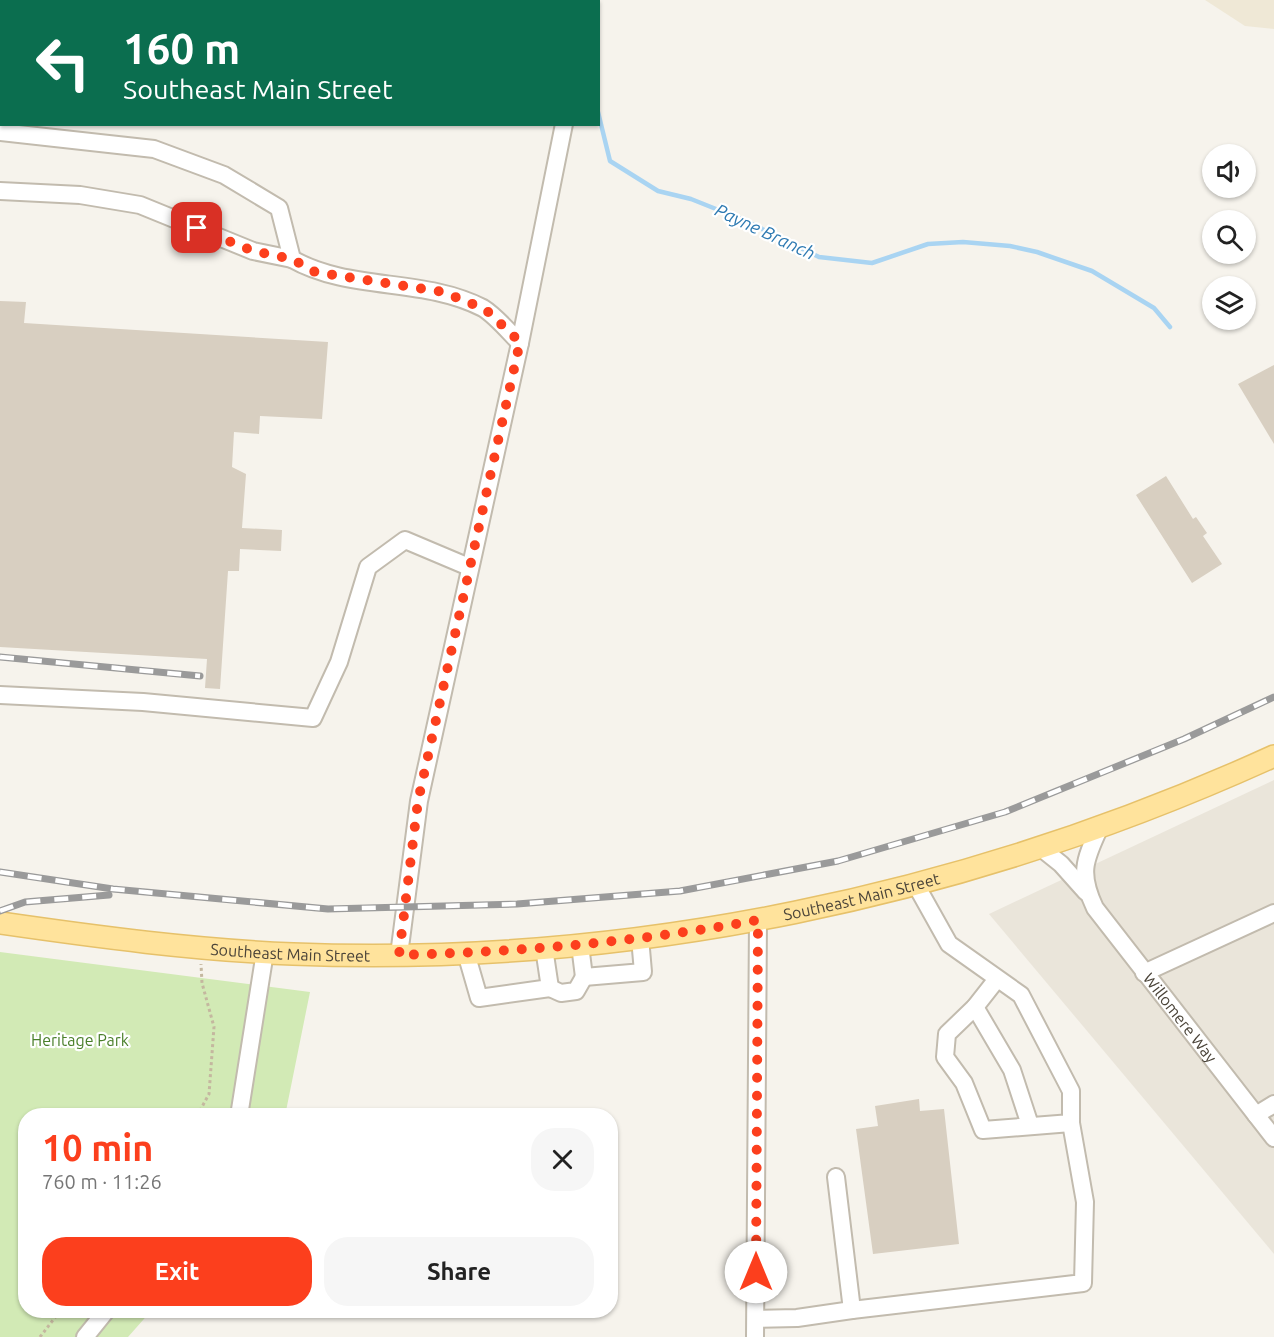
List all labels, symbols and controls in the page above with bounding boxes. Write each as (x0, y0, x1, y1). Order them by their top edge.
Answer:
icon: left (24, 24, 102, 102)
text: 160 m (123, 25, 240, 72)
text: Southeast Main Street (123, 74, 393, 104)
map controls (1202, 144, 1256, 330)
button: sound (1202, 144, 1256, 198)
water label: Payne Branch (712, 199, 819, 263)
pin (171, 202, 222, 253)
button: search (1202, 210, 1256, 264)
icon: arrive (180, 211, 213, 244)
button: layers (1202, 276, 1256, 330)
street label: Southeast Main Street (782, 869, 942, 924)
street label: Southeast Main Street (210, 940, 371, 965)
street label: Willomere Way (1140, 969, 1221, 1066)
park label: Heritage Park (31, 1031, 129, 1049)
text: 10 min (42, 1127, 153, 1168)
button: close (531, 1128, 594, 1191)
text: 760 m · 11:26 (42, 1170, 162, 1193)
button: Exit (42, 1237, 312, 1306)
button: Share (324, 1237, 594, 1306)
position arrow (724, 1240, 788, 1304)

